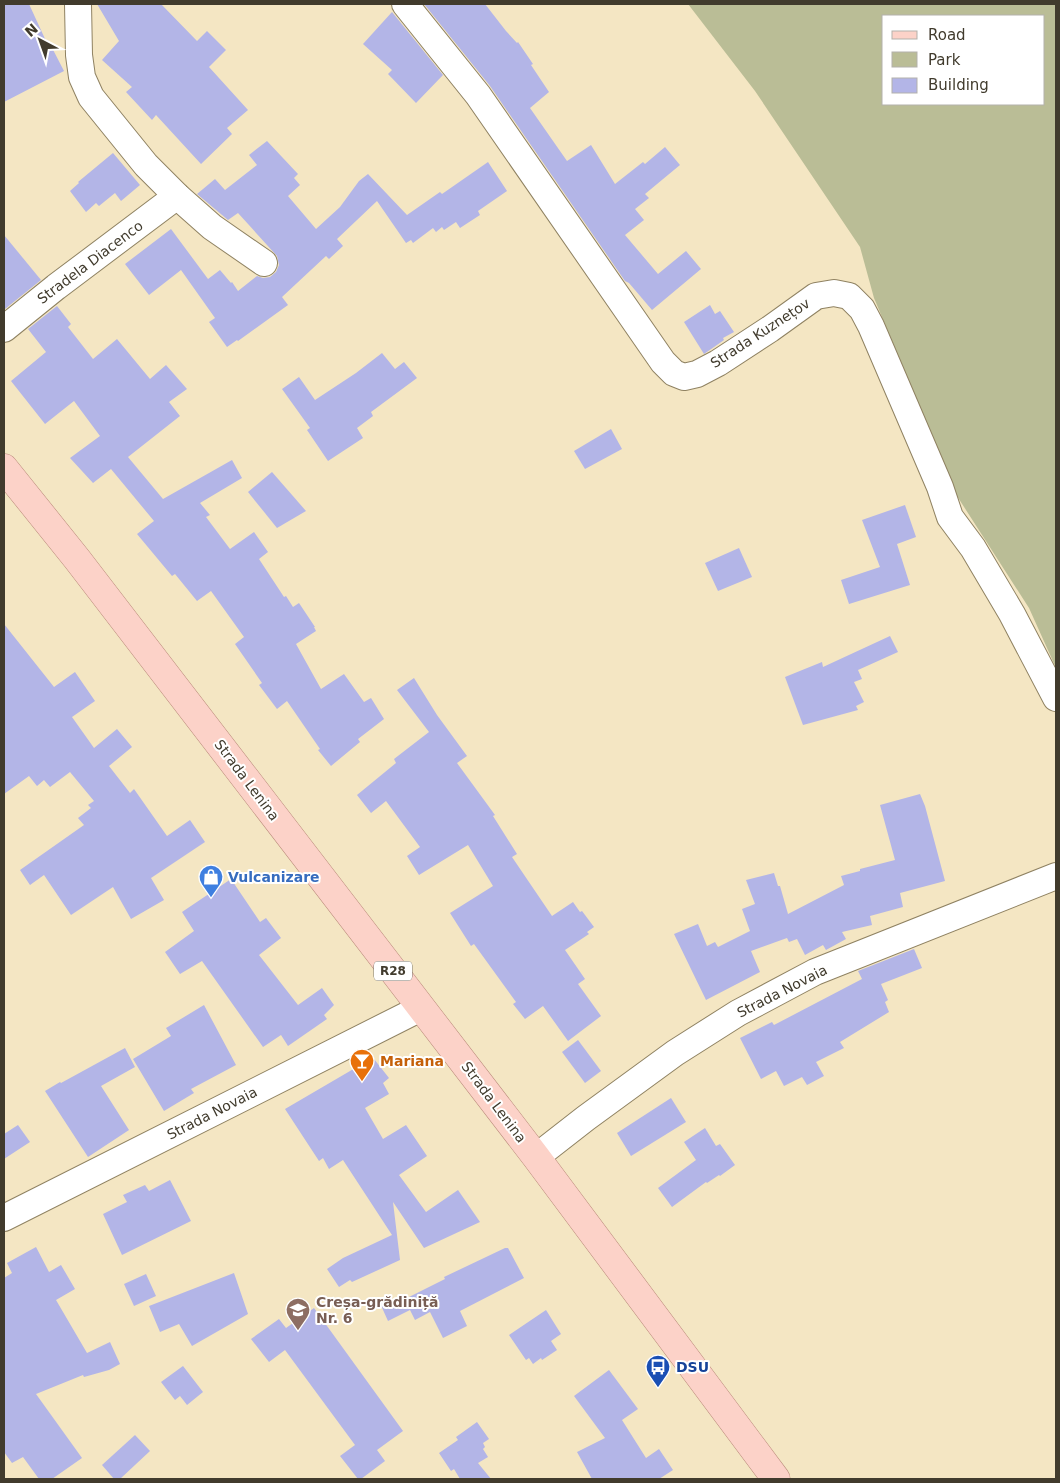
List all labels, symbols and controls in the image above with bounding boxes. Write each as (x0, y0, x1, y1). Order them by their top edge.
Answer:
north arrow (15, 15, 65, 65)
legend (882, 15, 1045, 105)
text: N (22, 20, 41, 40)
text: Road (928, 26, 966, 44)
text: Park (928, 51, 961, 69)
text: Building (928, 76, 989, 94)
street label: Stradela Diacenco (34, 217, 146, 307)
street label: Strada Kuznețov (707, 295, 813, 372)
street label: Strada Lenina (211, 736, 283, 824)
shop icon: Vulcanizare (198, 864, 224, 898)
place label: Vulcanizare (228, 869, 320, 885)
road number: R28 (374, 961, 412, 980)
street label: Strada Novaia (734, 961, 830, 1021)
bar icon: Mariana (349, 1048, 375, 1082)
place label: Mariana (380, 1053, 444, 1069)
street label: Strada Lenina (458, 1058, 530, 1146)
street label: Strada Novaia (164, 1083, 260, 1143)
place label: Creșa-grădiniță Nr. 6 (316, 1294, 438, 1326)
school or university icon: Creșa-grădiniță Nr. 6 (285, 1297, 311, 1331)
bus stop icon: DSU (645, 1354, 671, 1388)
place label: DSU (676, 1359, 709, 1375)

